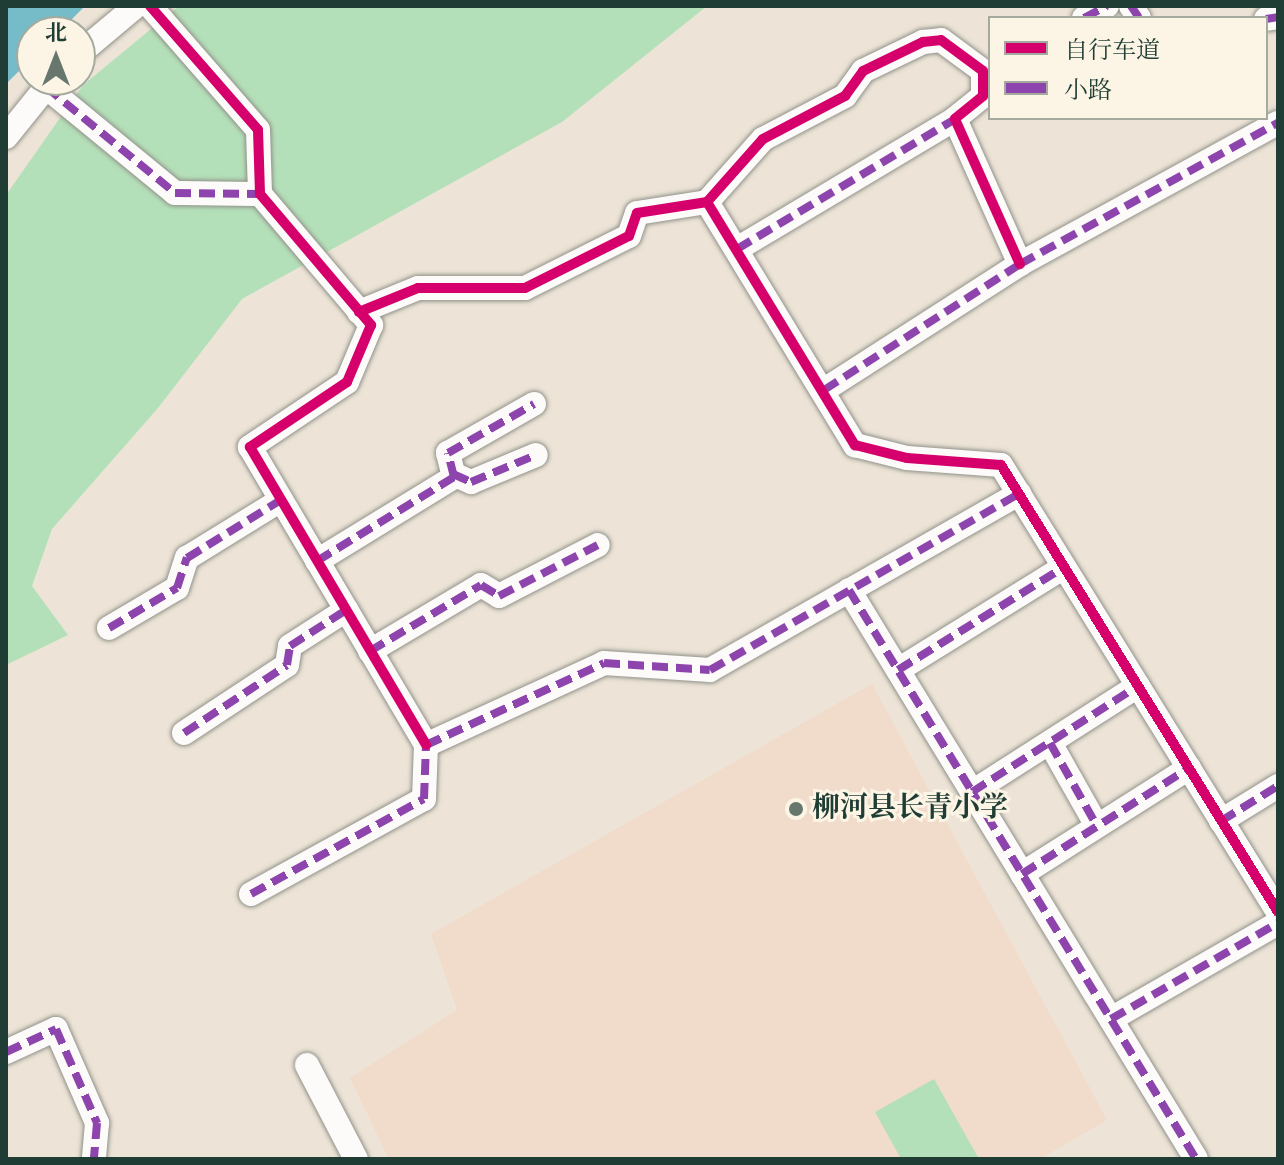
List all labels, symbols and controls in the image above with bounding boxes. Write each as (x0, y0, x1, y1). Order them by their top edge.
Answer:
north arrow (16, 16, 96, 96)
legend (988, 16, 1268, 120)
text: 北 (45, 23, 67, 45)
text: 自行车道 (1064, 40, 1160, 64)
text: 小路 (1064, 80, 1112, 104)
place label: 柳河县长青小学 (812, 792, 1008, 826)
marker: 柳河县长青小学 (787, 800, 805, 818)

